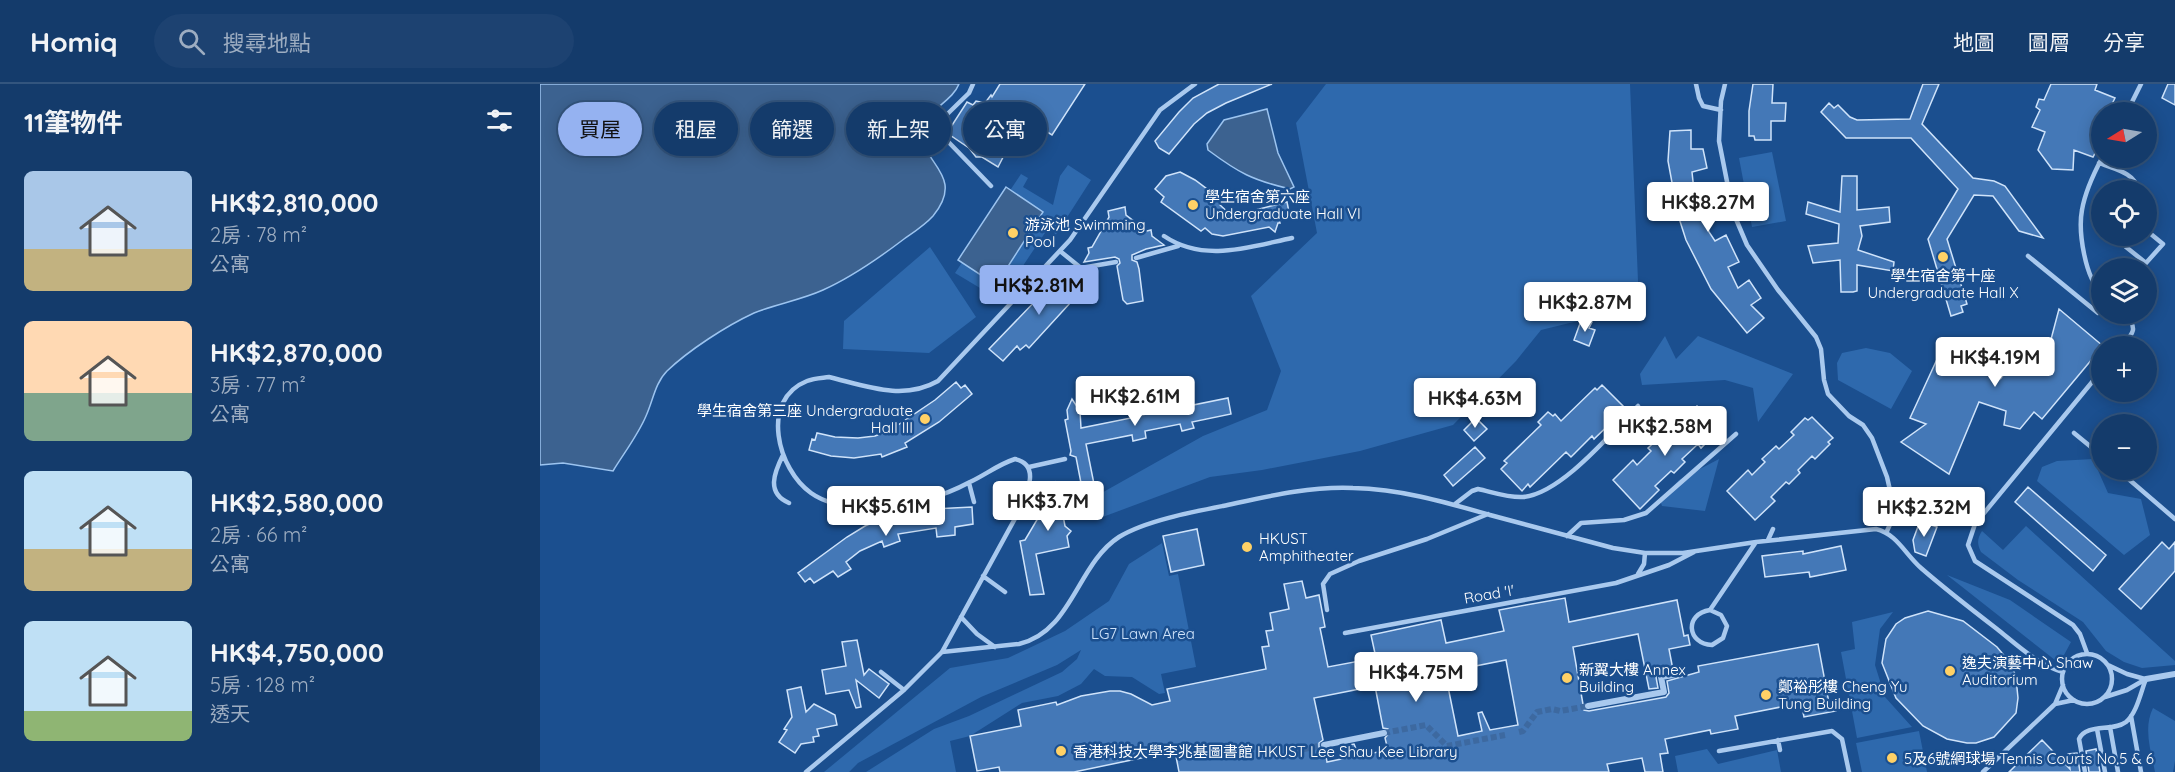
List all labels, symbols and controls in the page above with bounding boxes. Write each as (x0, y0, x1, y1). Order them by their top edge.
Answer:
search box (154, 14, 574, 68)
text: Homiq (30, 24, 118, 59)
icon: search (175, 25, 208, 58)
text: 搜尋地點 (223, 29, 311, 57)
text: 地圖 (1953, 29, 1995, 55)
text: 圖層 (2028, 29, 2070, 55)
text: 分享 (2103, 29, 2145, 55)
chip: 買屋 (558, 102, 642, 156)
chip: 租屋 (654, 102, 738, 156)
chip: 篩選 (750, 102, 834, 156)
chip: 新上架 (846, 102, 951, 156)
chip: 公寓 (963, 102, 1047, 156)
north arrow (2091, 102, 2157, 168)
map controls (2091, 102, 2157, 480)
icon: filters (483, 104, 516, 137)
text: 11筆物件 (24, 106, 122, 139)
button: locate (2091, 180, 2157, 246)
pin: HK$8.27M (1646, 182, 1770, 233)
text: HK$2,810,000 (210, 186, 379, 219)
place label: 學生宿舍第六座 Undergraduate Hall VI (1205, 187, 1361, 223)
text: HK$8.27M (1661, 189, 1755, 214)
icon: home (72, 195, 144, 267)
marker: 學生宿舍第六座 Undergraduate Hall VI (1186, 198, 1200, 212)
place label: 游泳池 Swimming Pool (1025, 215, 1146, 251)
text: 2房 · 78 m² (210, 222, 307, 247)
marker: 游泳池 Swimming Pool (1006, 226, 1020, 240)
marker: 學生宿舍第十座 Undergraduate Hall X (1936, 250, 1950, 264)
text: 公寓 (210, 251, 250, 276)
button: layers (2091, 258, 2157, 324)
pin: HK$2.81M (977, 265, 1101, 316)
place label: 學生宿舍第十座 Undergraduate Hall X (1867, 266, 2019, 302)
text: HK$2.81M (994, 272, 1084, 297)
pin: HK$2.87M (1523, 282, 1647, 333)
text: HK$2.87M (1538, 289, 1632, 314)
text: HK$2,870,000 (210, 336, 383, 369)
button: + (2091, 336, 2157, 402)
pin: HK$4.19M (1933, 337, 2057, 388)
text: HK$4.19M (1950, 344, 2040, 369)
icon: home (72, 345, 144, 417)
text: 3房 · 77 m² (210, 372, 306, 397)
pin: HK$2.61M (1073, 376, 1197, 427)
pin: HK$4.63M (1413, 378, 1537, 429)
text: HK$2.61M (1090, 383, 1180, 408)
text: HK$4.63M (1428, 385, 1522, 410)
text: 公寓 (210, 401, 250, 426)
place label: 學生宿舍第三座 Undergraduate Hall III (697, 401, 913, 437)
pin: HK$2.58M (1603, 406, 1727, 457)
marker: 學生宿舍第三座 Undergraduate Hall III (918, 412, 932, 426)
text: HK$2.58M (1618, 413, 1712, 438)
button: − (2091, 414, 2157, 480)
pin: HK$3.7M (993, 481, 1103, 532)
text: HK$2,580,000 (210, 486, 383, 519)
pin: HK$5.61M (824, 486, 948, 537)
pin: HK$2.32M (1862, 487, 1986, 538)
text: HK$3.7M (1007, 488, 1089, 513)
text: HK$5.61M (841, 493, 931, 518)
text: HK$2.32M (1877, 494, 1971, 519)
icon: home (72, 495, 144, 567)
text: 2房 · 66 m² (210, 522, 307, 547)
place label: HKUST Amphitheater (1259, 529, 1354, 565)
marker: HKUST Amphitheater (1240, 540, 1254, 554)
text: 公寓 (210, 551, 250, 576)
street label: Road 'I' (1462, 580, 1516, 608)
park label: LG7 Lawn Area (1091, 624, 1195, 643)
text: HK$4,750,000 (210, 636, 384, 669)
icon: home (72, 645, 144, 717)
pin: HK$4.75M (1354, 652, 1478, 703)
place label: 逸夫演藝中心 Shaw Auditorium (1962, 653, 2093, 689)
text: HK$4.75M (1368, 659, 1464, 684)
place label: 新翼大樓 Annex Building (1579, 660, 1686, 696)
marker: 逸夫演藝中心 Shaw Auditorium (1943, 664, 1957, 678)
marker: 新翼大樓 Annex Building (1560, 671, 1574, 685)
text: 5房 · 128 m² (210, 672, 315, 697)
place label: 鄭裕彤樓 Cheng Yu Tung Building (1778, 677, 1908, 713)
marker: 鄭裕彤樓 Cheng Yu Tung Building (1759, 688, 1773, 702)
text: 透天 (210, 701, 250, 726)
place label: 香港科技大學李兆基圖書館 HKUST Lee Shau Kee Library (1073, 742, 1458, 761)
marker: 香港科技大學李兆基圖書館 HKUST Lee Shau Kee Library (1054, 744, 1068, 758)
place label: 5及6號網球場 Tennis Courts No.5 & 6 (1904, 749, 2154, 768)
marker: 5及6號網球場 Tennis Courts No.5 & 6 (1885, 751, 1899, 765)

